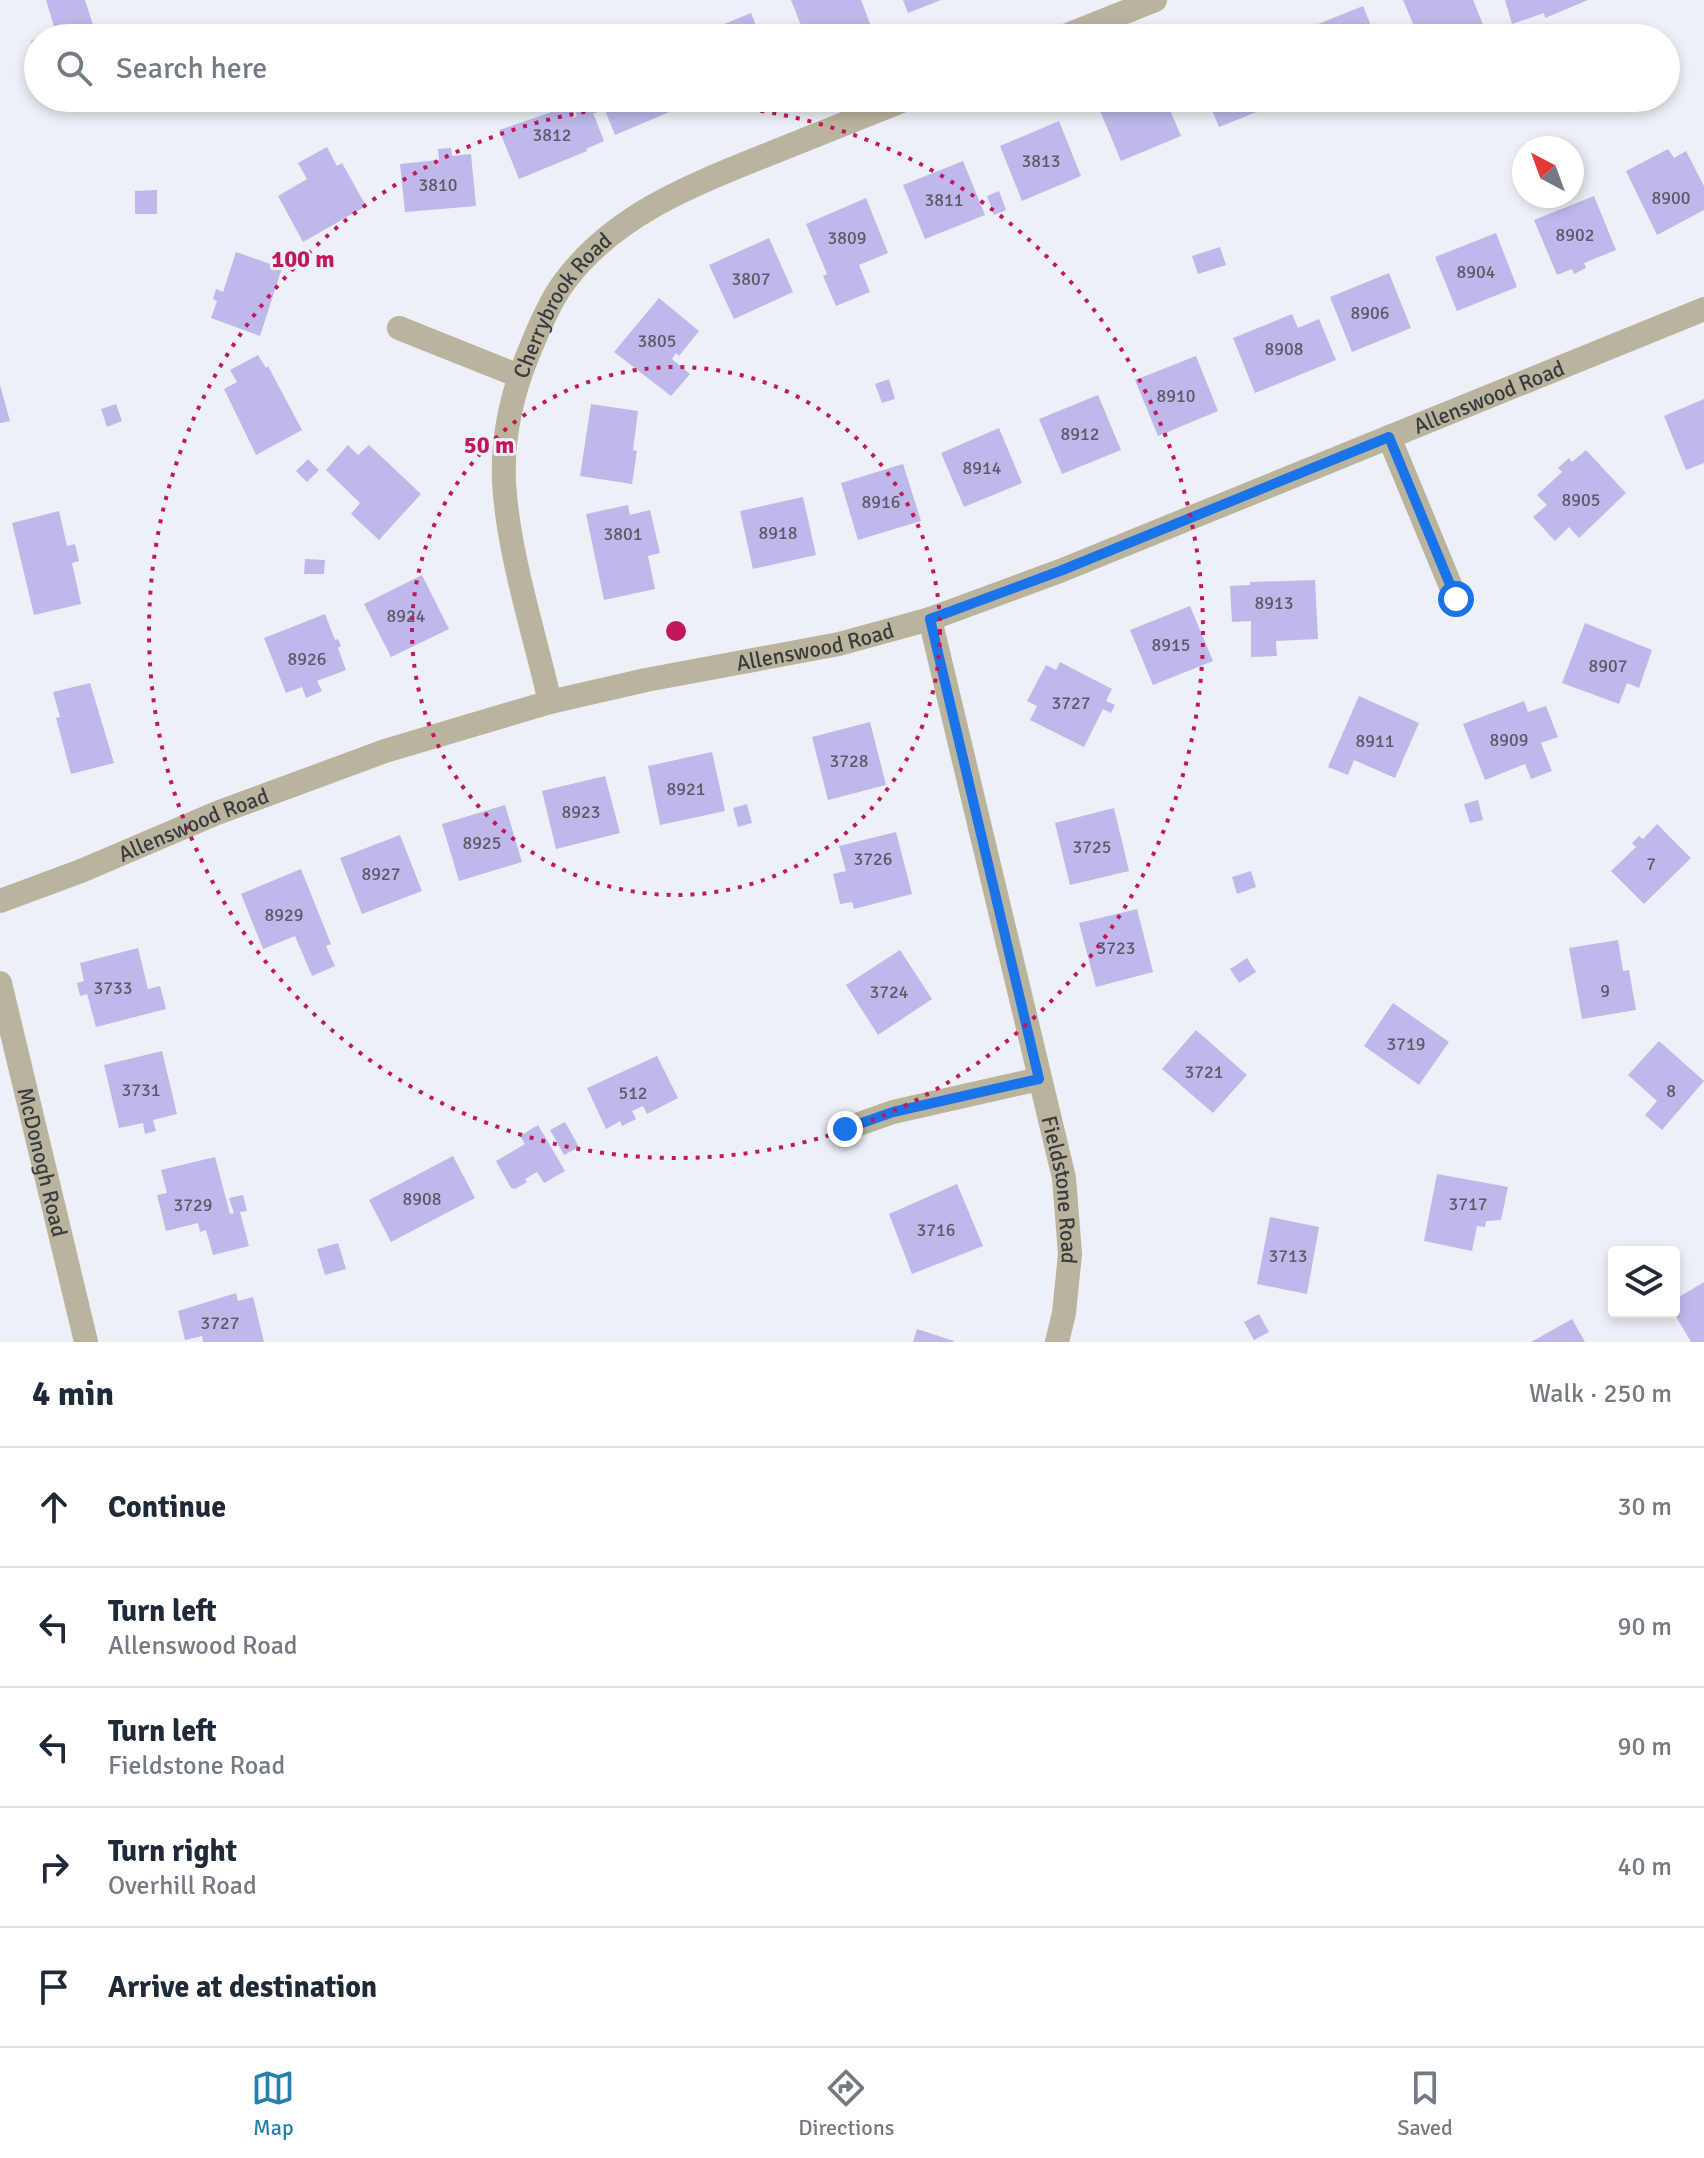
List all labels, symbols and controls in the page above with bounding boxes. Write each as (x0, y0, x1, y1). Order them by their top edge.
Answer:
search box (24, 24, 1680, 112)
icon: search (52, 46, 96, 90)
text: Search here (116, 50, 267, 87)
house number: 3812 (533, 124, 571, 146)
north arrow (1512, 136, 1584, 208)
house number: 3813 (1022, 150, 1060, 172)
house number: 3810 (419, 174, 457, 196)
house number: 8900 (1652, 187, 1690, 209)
house number: 3811 (925, 189, 963, 211)
house number: 8902 (1556, 224, 1594, 246)
street label: Cherrybrook Road (507, 226, 617, 382)
house number: 3809 (828, 227, 866, 249)
text: 100 m (271, 244, 335, 274)
house number: 8904 (1457, 261, 1496, 283)
house number: 3807 (732, 268, 770, 290)
house number: 8906 (1351, 302, 1389, 324)
house number: 3805 (638, 330, 676, 352)
house number: 8908 (1265, 338, 1303, 360)
street label: Allenswood Road (1409, 354, 1568, 439)
house number: 8910 (1157, 385, 1195, 407)
house number: 8912 (1061, 423, 1099, 445)
text: 50 m (464, 430, 514, 460)
house number: 8914 (963, 457, 1002, 479)
house number: 8905 (1562, 489, 1600, 511)
house number: 8916 (862, 491, 900, 513)
house number: 8918 (759, 522, 797, 544)
house number: 3801 (604, 523, 642, 545)
route start (1438, 581, 1474, 617)
house number: 8913 (1255, 592, 1293, 614)
house number: 8924 (387, 605, 426, 627)
street label: Allenswood Road (734, 616, 897, 676)
centre of rings (662, 617, 690, 645)
house number: 8915 (1152, 634, 1190, 656)
house number: 8926 (288, 648, 326, 670)
house number: 8907 (1589, 655, 1627, 677)
house number: 3727 (1052, 692, 1090, 714)
house number: 8909 (1490, 729, 1528, 751)
house number: 8911 (1356, 730, 1394, 752)
house number: 3728 (830, 750, 868, 772)
house number: 8921 (667, 778, 705, 800)
street label: Allenswood Road (114, 782, 272, 867)
house number: 8923 (562, 801, 600, 823)
house number: 8925 (463, 832, 501, 854)
house number: 3725 (1073, 836, 1111, 858)
house number: 3726 (854, 848, 892, 870)
house number: 7 (1646, 853, 1656, 875)
house number: 8927 (362, 863, 400, 885)
house number: 8929 (265, 904, 303, 926)
house number: 3723 (1097, 937, 1135, 959)
house number: 3733 (94, 977, 132, 999)
house number: 9 (1600, 980, 1610, 1002)
house number: 3724 (870, 981, 909, 1003)
house number: 3719 (1387, 1033, 1425, 1055)
house number: 3721 (1185, 1061, 1223, 1083)
house number: 3731 (122, 1079, 160, 1101)
house number: 8 (1666, 1080, 1676, 1102)
house number: 512 (618, 1082, 648, 1104)
street label: McDonogh Road (12, 1084, 74, 1239)
route end (827, 1111, 863, 1147)
street label: Fieldstone Road (1036, 1113, 1084, 1265)
house number: 8908 (403, 1188, 441, 1210)
house number: 3717 (1449, 1193, 1487, 1215)
house number: 3729 (174, 1194, 212, 1216)
house number: 3716 (917, 1219, 955, 1241)
house number: 3713 (1269, 1245, 1307, 1267)
map controls (1608, 1246, 1680, 1318)
button: layers (1608, 1246, 1680, 1318)
house number: 3727 (201, 1312, 239, 1334)
text: 4 min (32, 1373, 114, 1415)
text: Walk · 250 m (1529, 1378, 1672, 1410)
icon: ahead (32, 1485, 76, 1529)
text: Continue (108, 1489, 226, 1526)
text: 30 m (1617, 1491, 1672, 1523)
text: Turn left (108, 1593, 217, 1630)
icon: left (32, 1605, 76, 1649)
text: 90 m (1617, 1611, 1672, 1643)
text: Allenswood Road (108, 1630, 298, 1662)
text: Turn left (108, 1713, 217, 1750)
icon: left (32, 1725, 76, 1769)
text: 90 m (1617, 1731, 1672, 1763)
text: Fieldstone Road (108, 1750, 285, 1782)
text: Turn right (108, 1833, 237, 1870)
icon: right (32, 1845, 76, 1889)
text: 40 m (1617, 1851, 1672, 1883)
text: Overhill Road (108, 1870, 257, 1902)
icon: arrive (32, 1965, 76, 2009)
text: Arrive at destination (108, 1969, 377, 2006)
tab: Map (251, 2066, 295, 2141)
tab: Directions (798, 2066, 894, 2141)
tab: Saved (1397, 2066, 1453, 2141)

